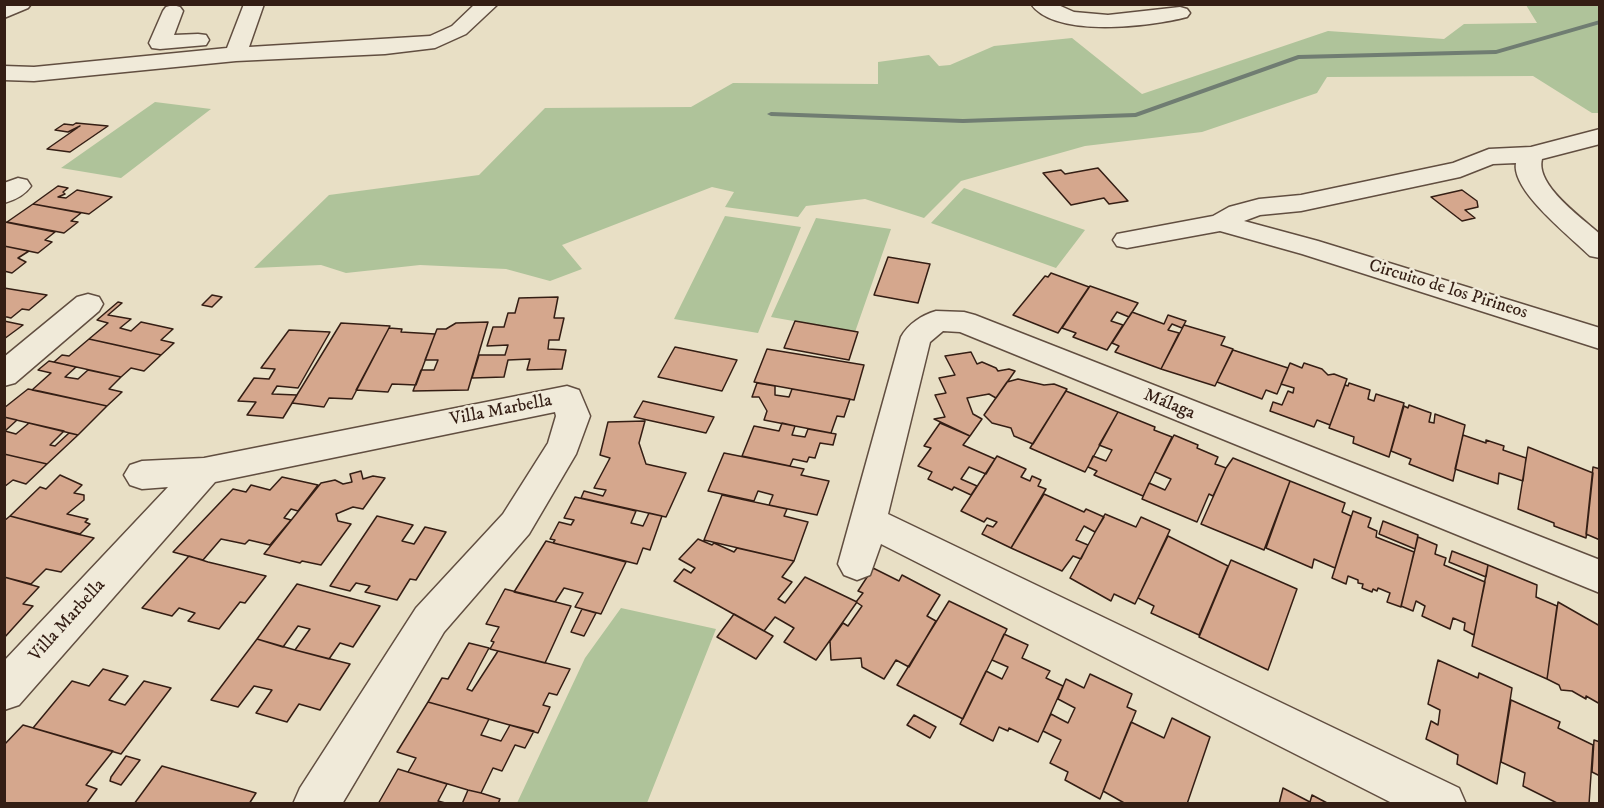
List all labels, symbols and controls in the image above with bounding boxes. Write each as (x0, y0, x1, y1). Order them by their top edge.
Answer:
street label: Circuito de los Pirineos (1366, 256, 1530, 324)
street label: Málaga (1140, 385, 1198, 425)
street label: Villa Marbella (448, 391, 554, 431)
street label: Villa Marbella (25, 575, 111, 667)

